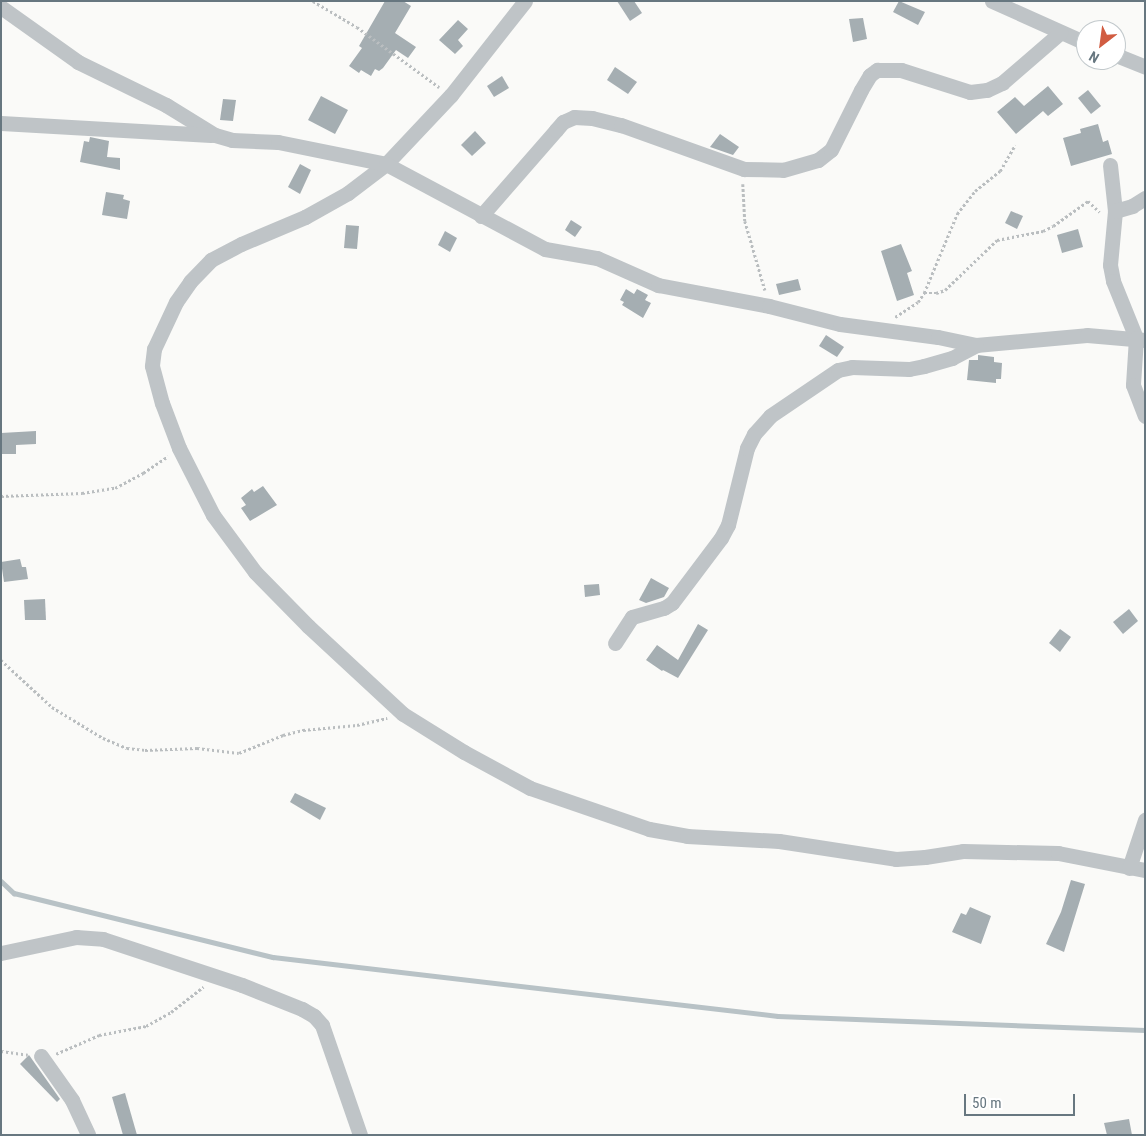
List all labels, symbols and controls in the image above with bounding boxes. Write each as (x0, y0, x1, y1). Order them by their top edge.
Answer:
north arrow (1076, 20, 1126, 70)
text: N (1086, 48, 1102, 66)
scale bar (966, 1084, 1077, 1116)
text: 50 m (972, 1094, 1002, 1112)

